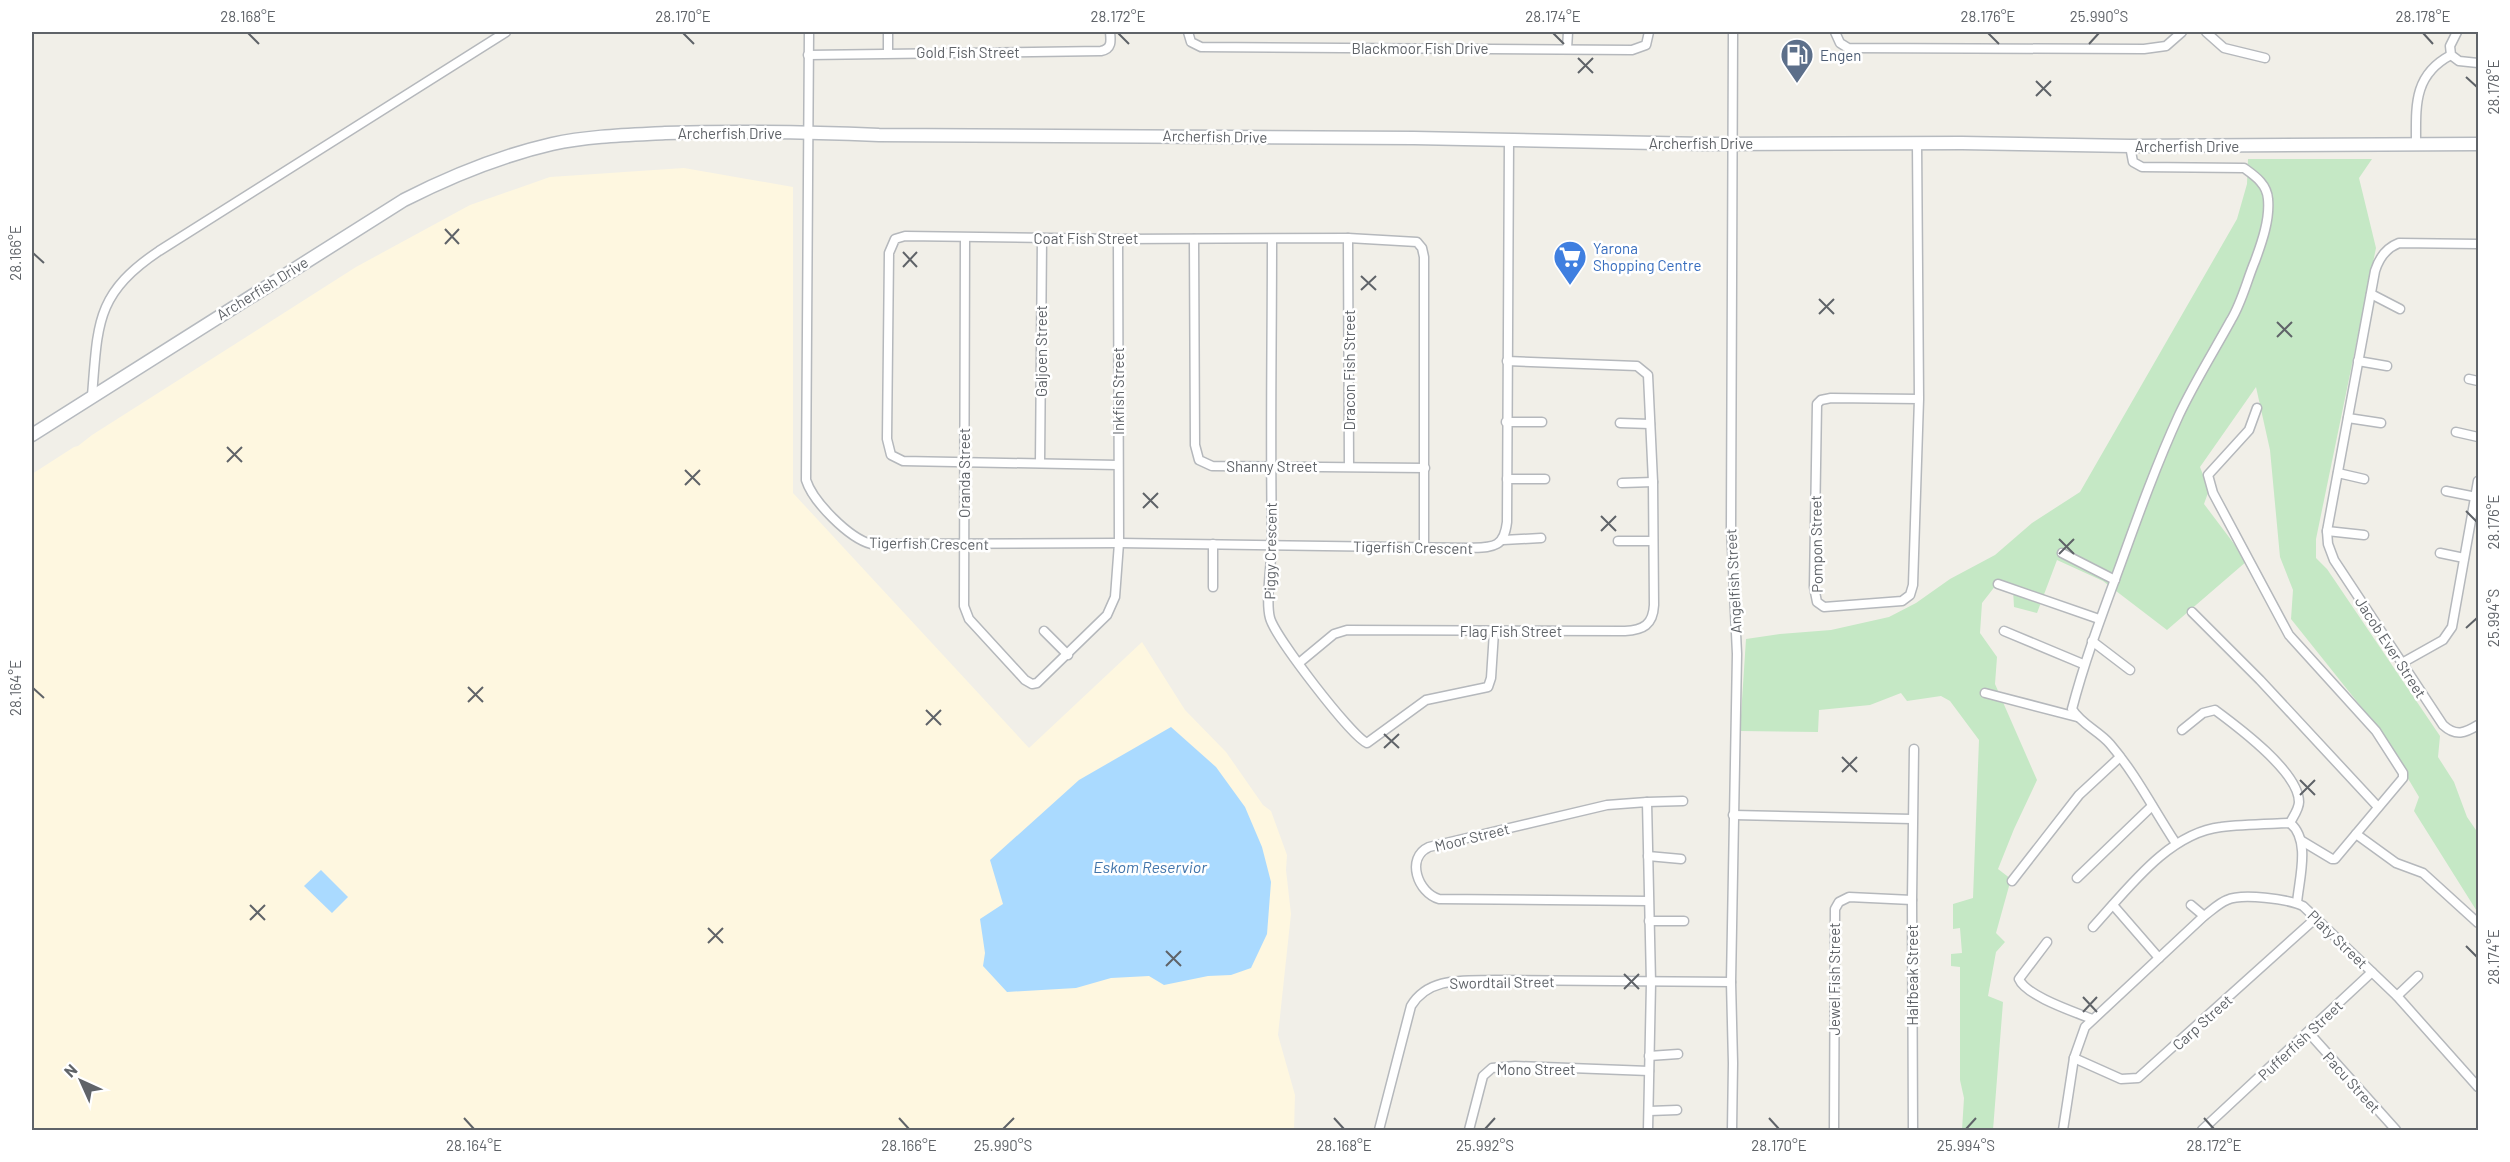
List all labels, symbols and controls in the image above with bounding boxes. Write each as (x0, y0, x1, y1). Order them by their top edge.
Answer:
text: 28.168°E (220, 7, 276, 25)
text: 28.170°E (655, 7, 711, 25)
text: 28.172°E (1090, 7, 1146, 25)
text: 28.174°E (1525, 7, 1581, 25)
text: 28.176°E (1961, 7, 2015, 25)
text: 25.990°S (2070, 7, 2128, 25)
text: 28.178°E (2396, 7, 2450, 25)
fuel station icon: Engen (1779, 37, 1815, 84)
street label: Blackmoor Fish Drive (1351, 39, 1489, 57)
street label: Gold Fish Street (916, 43, 1020, 61)
place label: Engen (1820, 46, 1861, 64)
text: 28.178°E (2484, 60, 2502, 114)
street label: Archerfish Drive (678, 124, 782, 142)
street label: Archerfish Drive (1163, 126, 1267, 146)
street label: Archerfish Drive (1649, 134, 1753, 152)
street label: Archerfish Drive (2135, 137, 2239, 155)
text: 28.166°E (6, 225, 24, 281)
street label: Coat Fish Street (1034, 229, 1138, 247)
supermarket icon: Yarona Shopping Centre (1552, 239, 1588, 286)
place label: Yarona Shopping Centre (1593, 239, 1701, 274)
street label: Archerfish Drive (213, 253, 311, 323)
street label: Galjoen Street (1032, 305, 1050, 397)
street label: Dracon Fish Street (1340, 310, 1358, 430)
street label: Inkfish Street (1109, 347, 1127, 435)
street label: Oranda Street (955, 428, 973, 518)
street label: Shanny Street (1226, 457, 1318, 475)
street label: Pompon Street (1806, 495, 1826, 593)
text: 28.176°E (2484, 495, 2502, 549)
street label: Piggy Crescent (1260, 502, 1280, 600)
street label: Angelfish Street (1721, 528, 1745, 634)
street label: Tigerfish Crescent (869, 533, 989, 553)
street label: Tigerfish Crescent (1353, 537, 1473, 557)
text: 25.994°S (2484, 589, 2502, 647)
street label: Jacob Ever Street (2352, 593, 2430, 701)
street label: Flag Fish Street (1460, 622, 1562, 640)
text: 28.164°E (6, 660, 24, 716)
street label: Moor Street (1433, 819, 1511, 855)
water label: Eskom Reservior (1093, 857, 1208, 876)
street label: Platy Street (2304, 906, 2372, 972)
street label: Jewel Fish Street (1825, 922, 1843, 1036)
street label: Halfbeak Street (1903, 924, 1921, 1026)
text: 28.174°E (2484, 929, 2502, 985)
street label: Swordtail Street (1449, 972, 1555, 992)
street label: Carp Street (2168, 990, 2236, 1054)
street label: Pufferfish Street (2254, 996, 2346, 1084)
street label: Pacu Street (2320, 1048, 2384, 1116)
north arrow (51, 1051, 111, 1111)
text: N (60, 1060, 81, 1081)
street label: Mono Street (1496, 1060, 1576, 1078)
text: 28.164°E (446, 1136, 502, 1154)
text: 28.166°E (881, 1136, 937, 1154)
text: 25.990°S (974, 1136, 1032, 1154)
text: 28.168°E (1316, 1136, 1372, 1154)
text: 25.992°S (1456, 1136, 1514, 1154)
text: 28.170°E (1751, 1136, 1807, 1154)
text: 25.994°S (1937, 1136, 1995, 1154)
text: 28.172°E (2186, 1136, 2242, 1154)

